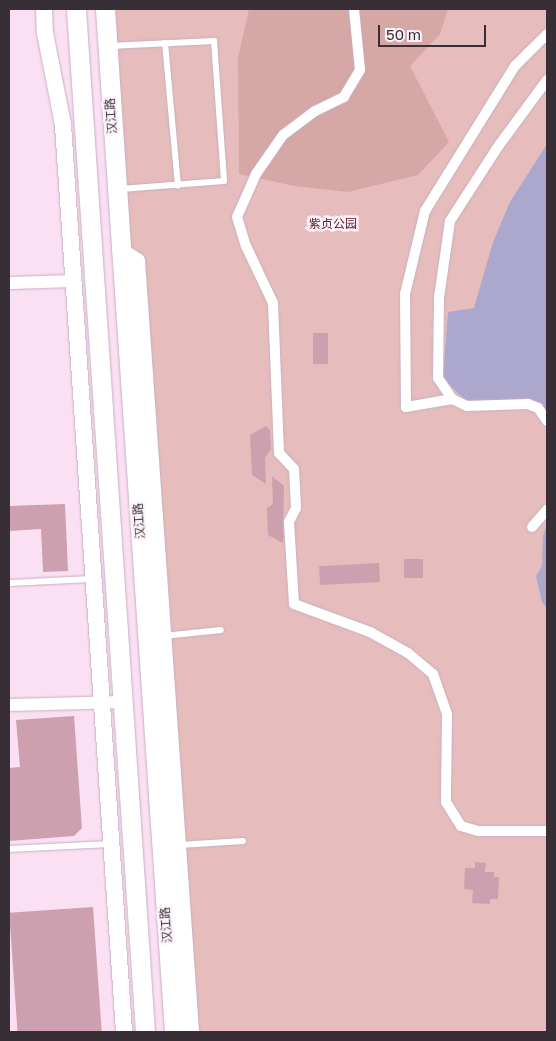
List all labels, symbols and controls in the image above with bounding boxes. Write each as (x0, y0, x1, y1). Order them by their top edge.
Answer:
scale bar (381, 15, 488, 47)
text: 50 m (386, 25, 421, 43)
street label: 汉江路 (103, 98, 119, 134)
park label: 紫贞公园 (309, 217, 357, 231)
street label: 汉江路 (131, 503, 147, 539)
street label: 汉江路 (158, 907, 174, 943)

